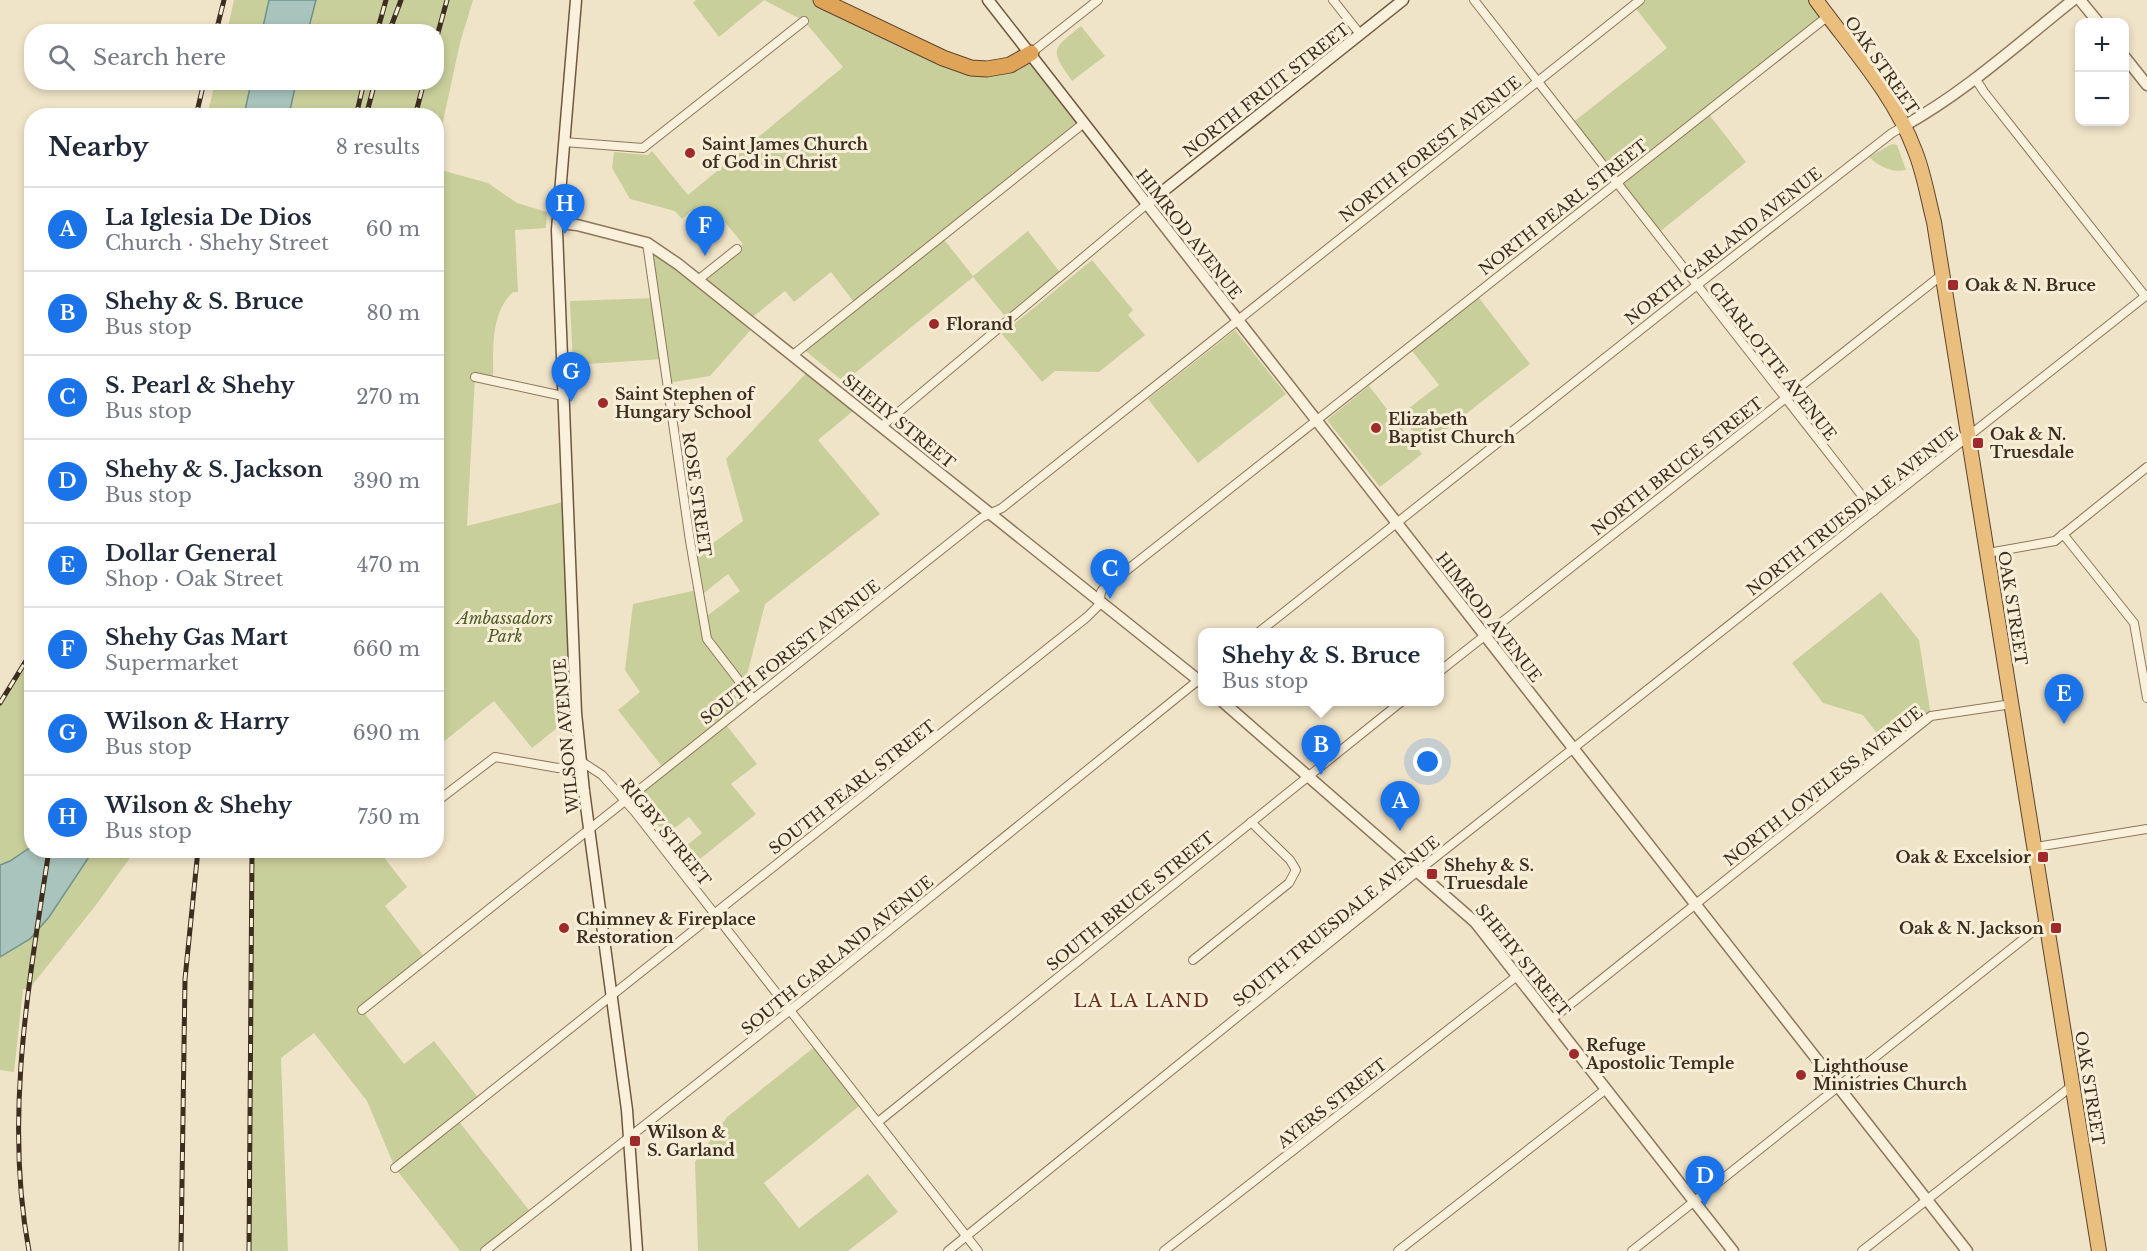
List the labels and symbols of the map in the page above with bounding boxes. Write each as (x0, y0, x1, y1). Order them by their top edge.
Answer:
street label: OAK STREET (1841, 12, 1923, 118)
street label: NORTH FRUIT STREET (1179, 19, 1353, 161)
street label: NORTH FOREST AVENUE (1335, 72, 1525, 226)
place label: Saint James Church of God in Christ (702, 134, 868, 172)
street label: NORTH PEARL STREET (1475, 135, 1651, 279)
marker: Saint James Church of God in Christ (683, 146, 697, 160)
street label: NORTH GARLAND AVENUE (1621, 163, 1825, 329)
street label: HIMROD AVENUE (1132, 165, 1246, 303)
pin: H (546, 184, 584, 234)
pin: F (686, 206, 724, 256)
place label: Oak & N. Bruce (1965, 275, 2096, 295)
street label: CHARLOTTE AVENUE (1705, 278, 1841, 444)
marker: Oak & N. Bruce (1946, 278, 1960, 292)
place label: Florand (946, 314, 1013, 334)
marker: Florand (927, 317, 941, 331)
pin: G (552, 352, 590, 402)
street label: SHEHY STREET (839, 369, 959, 473)
place label: Saint Stephen of Hungary School (615, 384, 756, 422)
street label: NORTH BRUCE STREET (1587, 393, 1767, 539)
marker: Saint Stephen of Hungary School (596, 396, 610, 410)
place label: Elizabeth Baptist Church (1388, 409, 1516, 447)
marker: Elizabeth Baptist Church (1369, 421, 1383, 435)
street label: NORTH TRUESDALE AVENUE (1742, 422, 1962, 600)
place label: Oak & N. Truesdale (1990, 424, 2074, 462)
street label: ROSE STREET (678, 430, 716, 558)
marker: Oak & N. Truesdale (1971, 436, 1985, 450)
street label: HIMROD AVENUE (1432, 548, 1546, 686)
street label: OAK STREET (1994, 549, 2032, 667)
pin: C (1090, 550, 1130, 599)
street label: SOUTH FOREST AVENUE (696, 576, 884, 728)
park label: Ambassadors Park (455, 608, 553, 646)
street label: WILSON AVENUE (549, 658, 583, 815)
pin: E (2044, 674, 2084, 724)
street label: NORTH LOVELESS AVENUE (1720, 702, 1926, 870)
street label: SOUTH PEARL STREET (765, 716, 940, 858)
pin: B (1302, 726, 1340, 775)
your location (1413, 747, 1442, 776)
street label: RIGBY STREET (617, 774, 715, 890)
pin: A (1380, 782, 1420, 831)
street label: SOUTH BRUCE STREET (1042, 827, 1218, 975)
street label: SOUTH TRUESDALE AVENUE (1229, 831, 1443, 1011)
place label: Oak & Excelsior (1896, 847, 2031, 867)
marker: Oak & Excelsior (2036, 850, 2050, 864)
place label: Shehy & S. Truesdale (1444, 855, 1534, 893)
marker: Shehy & S. Truesdale (1425, 867, 1439, 881)
street label: SOUTH GARLAND AVENUE (737, 871, 937, 1039)
street label: SHEHY STREET (1471, 900, 1575, 1020)
place label: Chimney & Fireplace Restoration (576, 909, 756, 947)
place label: Oak & N. Jackson (1899, 918, 2044, 938)
marker: Chimney & Fireplace Restoration (557, 921, 571, 935)
marker: Oak & N. Jackson (2049, 921, 2063, 935)
district label: LA LA LAND (1074, 990, 1210, 1012)
street label: OAK STREET (2071, 1029, 2109, 1147)
place label: Refuge Apostolic Temple (1585, 1035, 1734, 1073)
marker: Refuge Apostolic Temple (1567, 1047, 1581, 1061)
street label: AYERS STREET (1272, 1054, 1391, 1153)
place label: Lighthouse Ministries Church (1813, 1056, 1968, 1094)
marker: Lighthouse Ministries Church (1794, 1068, 1808, 1082)
place label: Wilson & S. Garland (646, 1122, 735, 1160)
marker: Wilson & S. Garland (628, 1134, 642, 1148)
pin: D (1686, 1156, 1724, 1206)

